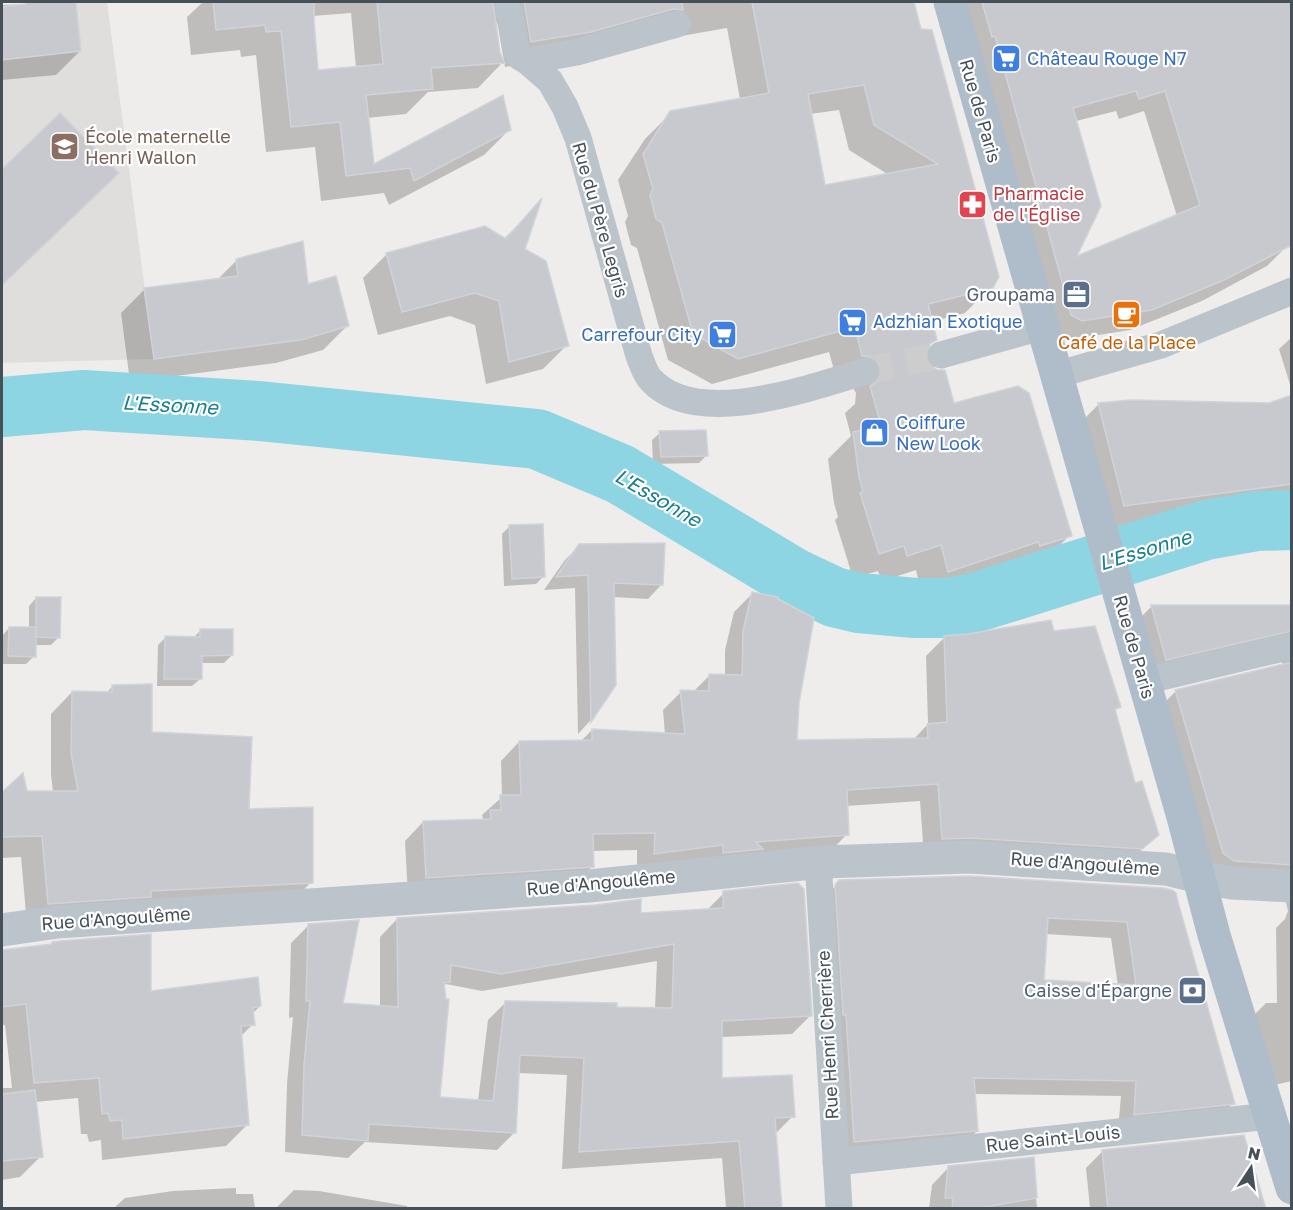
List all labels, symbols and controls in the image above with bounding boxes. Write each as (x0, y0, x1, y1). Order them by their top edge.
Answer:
supermarket icon: Château Rouge N7 (990, 43, 1022, 75)
place label: Château Rouge N7 (1027, 47, 1186, 69)
street label: Rue de Paris (956, 56, 1006, 165)
place label: École maternelle Henri Wallon (85, 125, 231, 168)
school or university icon: École maternelle Henri Wallon (48, 131, 80, 163)
street label: Rue du Père Legris (568, 139, 634, 300)
place label: Pharmacie de l'Église (993, 182, 1084, 225)
pharmacy icon: Pharmacie de l'Église (956, 188, 988, 220)
office icon: Groupama (1060, 279, 1092, 311)
place label: Groupama (966, 283, 1055, 305)
cafe icon: Café de la Place (1111, 298, 1143, 330)
supermarket icon: Adzhian Exotique (836, 306, 868, 338)
place label: Adzhian Exotique (873, 310, 1023, 332)
supermarket icon: Carrefour City (707, 319, 739, 351)
place label: Carrefour City (581, 323, 702, 345)
place label: Café de la Place (1058, 331, 1196, 353)
water label: L'Essonne (122, 390, 220, 419)
place label: Coiffure New Look (896, 411, 981, 454)
shop icon: Coiffure New Look (859, 417, 891, 449)
water label: L'Essonne (611, 463, 707, 532)
water label: L'Essonne (1096, 523, 1195, 574)
street label: Rue de Paris (1110, 592, 1160, 701)
street label: Rue d'Angoulême (1010, 847, 1160, 879)
street label: Rue d'Angoulême (525, 865, 676, 899)
street label: Rue d'Angoulême (41, 902, 191, 934)
street label: Rue Henri Cherrière (812, 950, 842, 1120)
bank icon: Caisse d'Épargne (1177, 975, 1209, 1007)
place label: Caisse d'Épargne (1024, 979, 1172, 1001)
street label: Rue Saint-Louis (985, 1120, 1121, 1156)
north arrow (1221, 1138, 1281, 1198)
text: N (1246, 1142, 1263, 1164)

